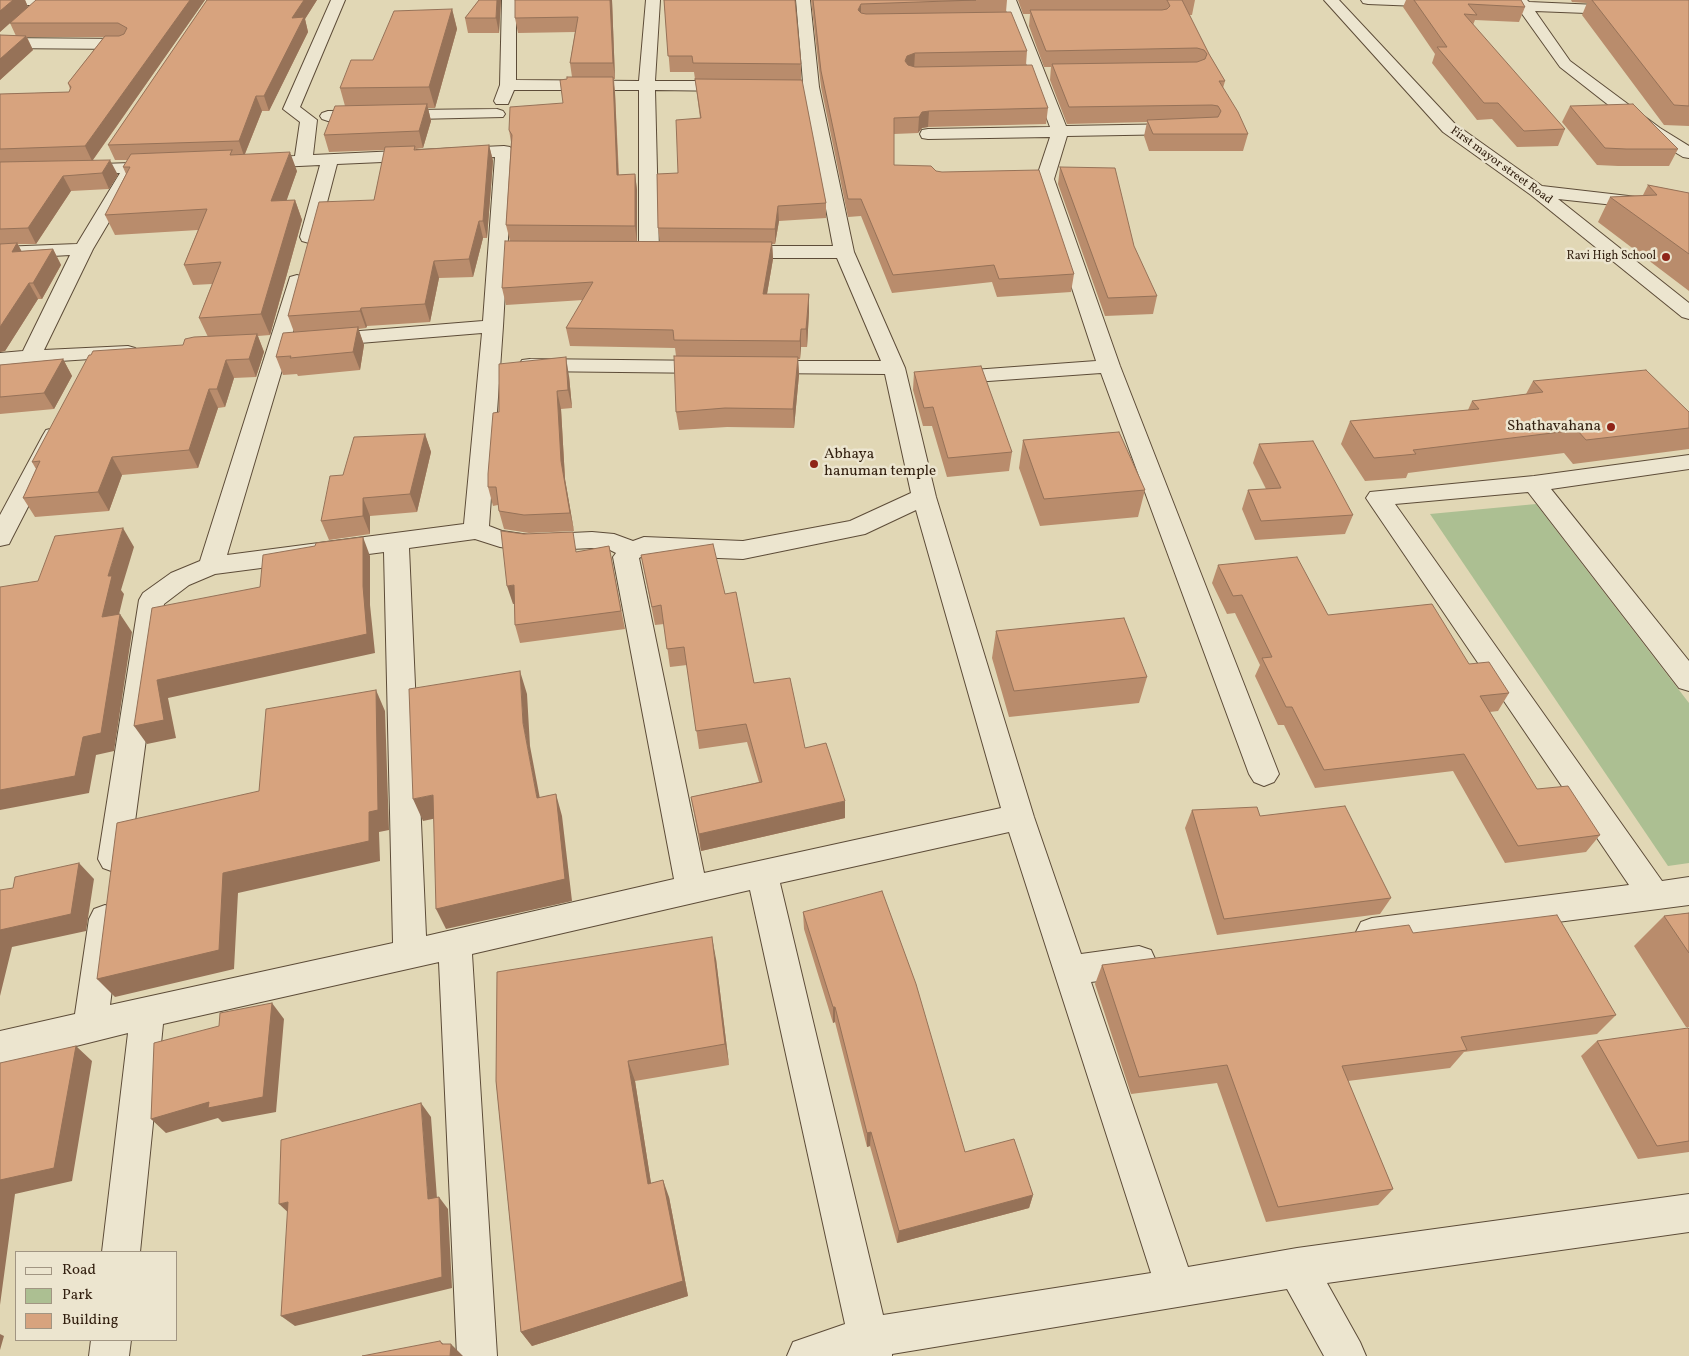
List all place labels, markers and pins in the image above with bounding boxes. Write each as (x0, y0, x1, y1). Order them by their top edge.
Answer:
place label: Ravi High School (1566, 250, 1656, 264)
marker: Ravi High School (1660, 251, 1672, 263)
place label: Shathavahana (1507, 418, 1601, 436)
marker: Shathavahana (1605, 421, 1617, 433)
place label: Abhaya hanuman temple (824, 446, 936, 481)
marker: Abhaya hanuman temple (808, 458, 820, 470)

